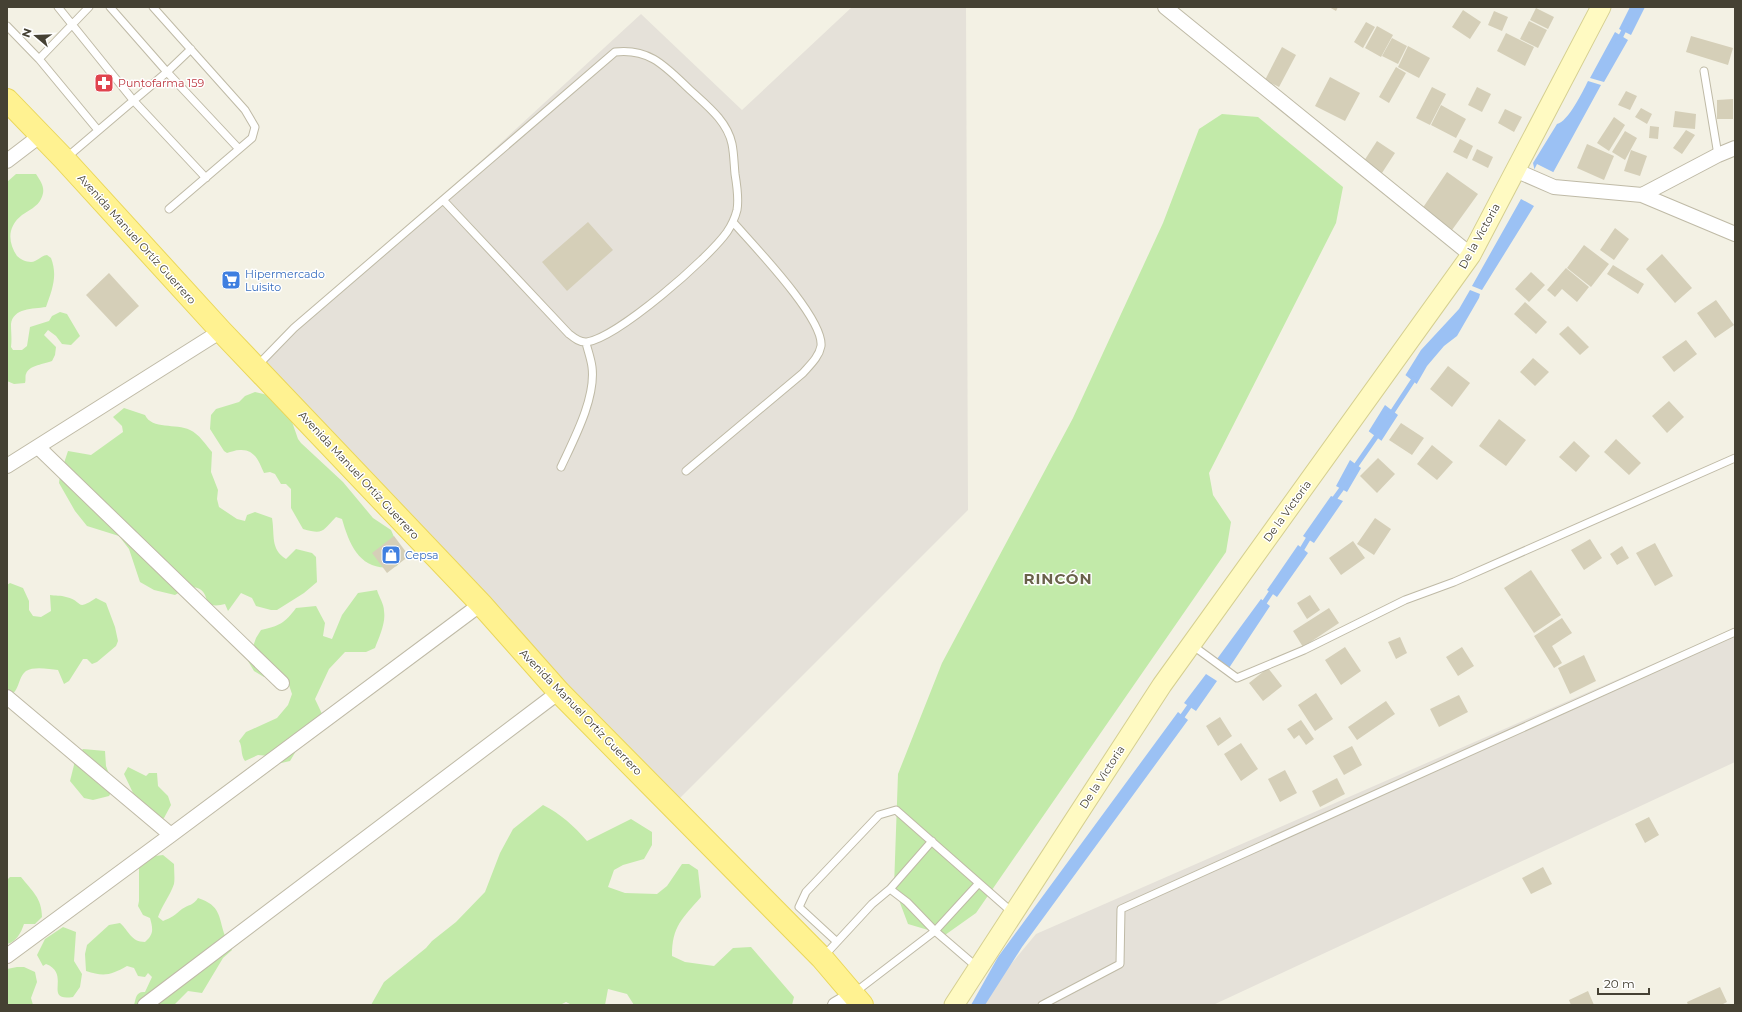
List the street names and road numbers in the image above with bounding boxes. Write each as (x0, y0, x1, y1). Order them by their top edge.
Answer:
street label: Avenida Manuel Ortíz Guerrero (75, 171, 199, 307)
street label: De la Victoria (1455, 201, 1503, 271)
street label: Avenida Manuel Ortíz Guerrero (296, 408, 422, 542)
street label: De la Victoria (1260, 478, 1314, 544)
street label: Avenida Manuel Ortíz Guerrero (517, 646, 645, 778)
street label: De la Victoria (1076, 743, 1128, 811)

